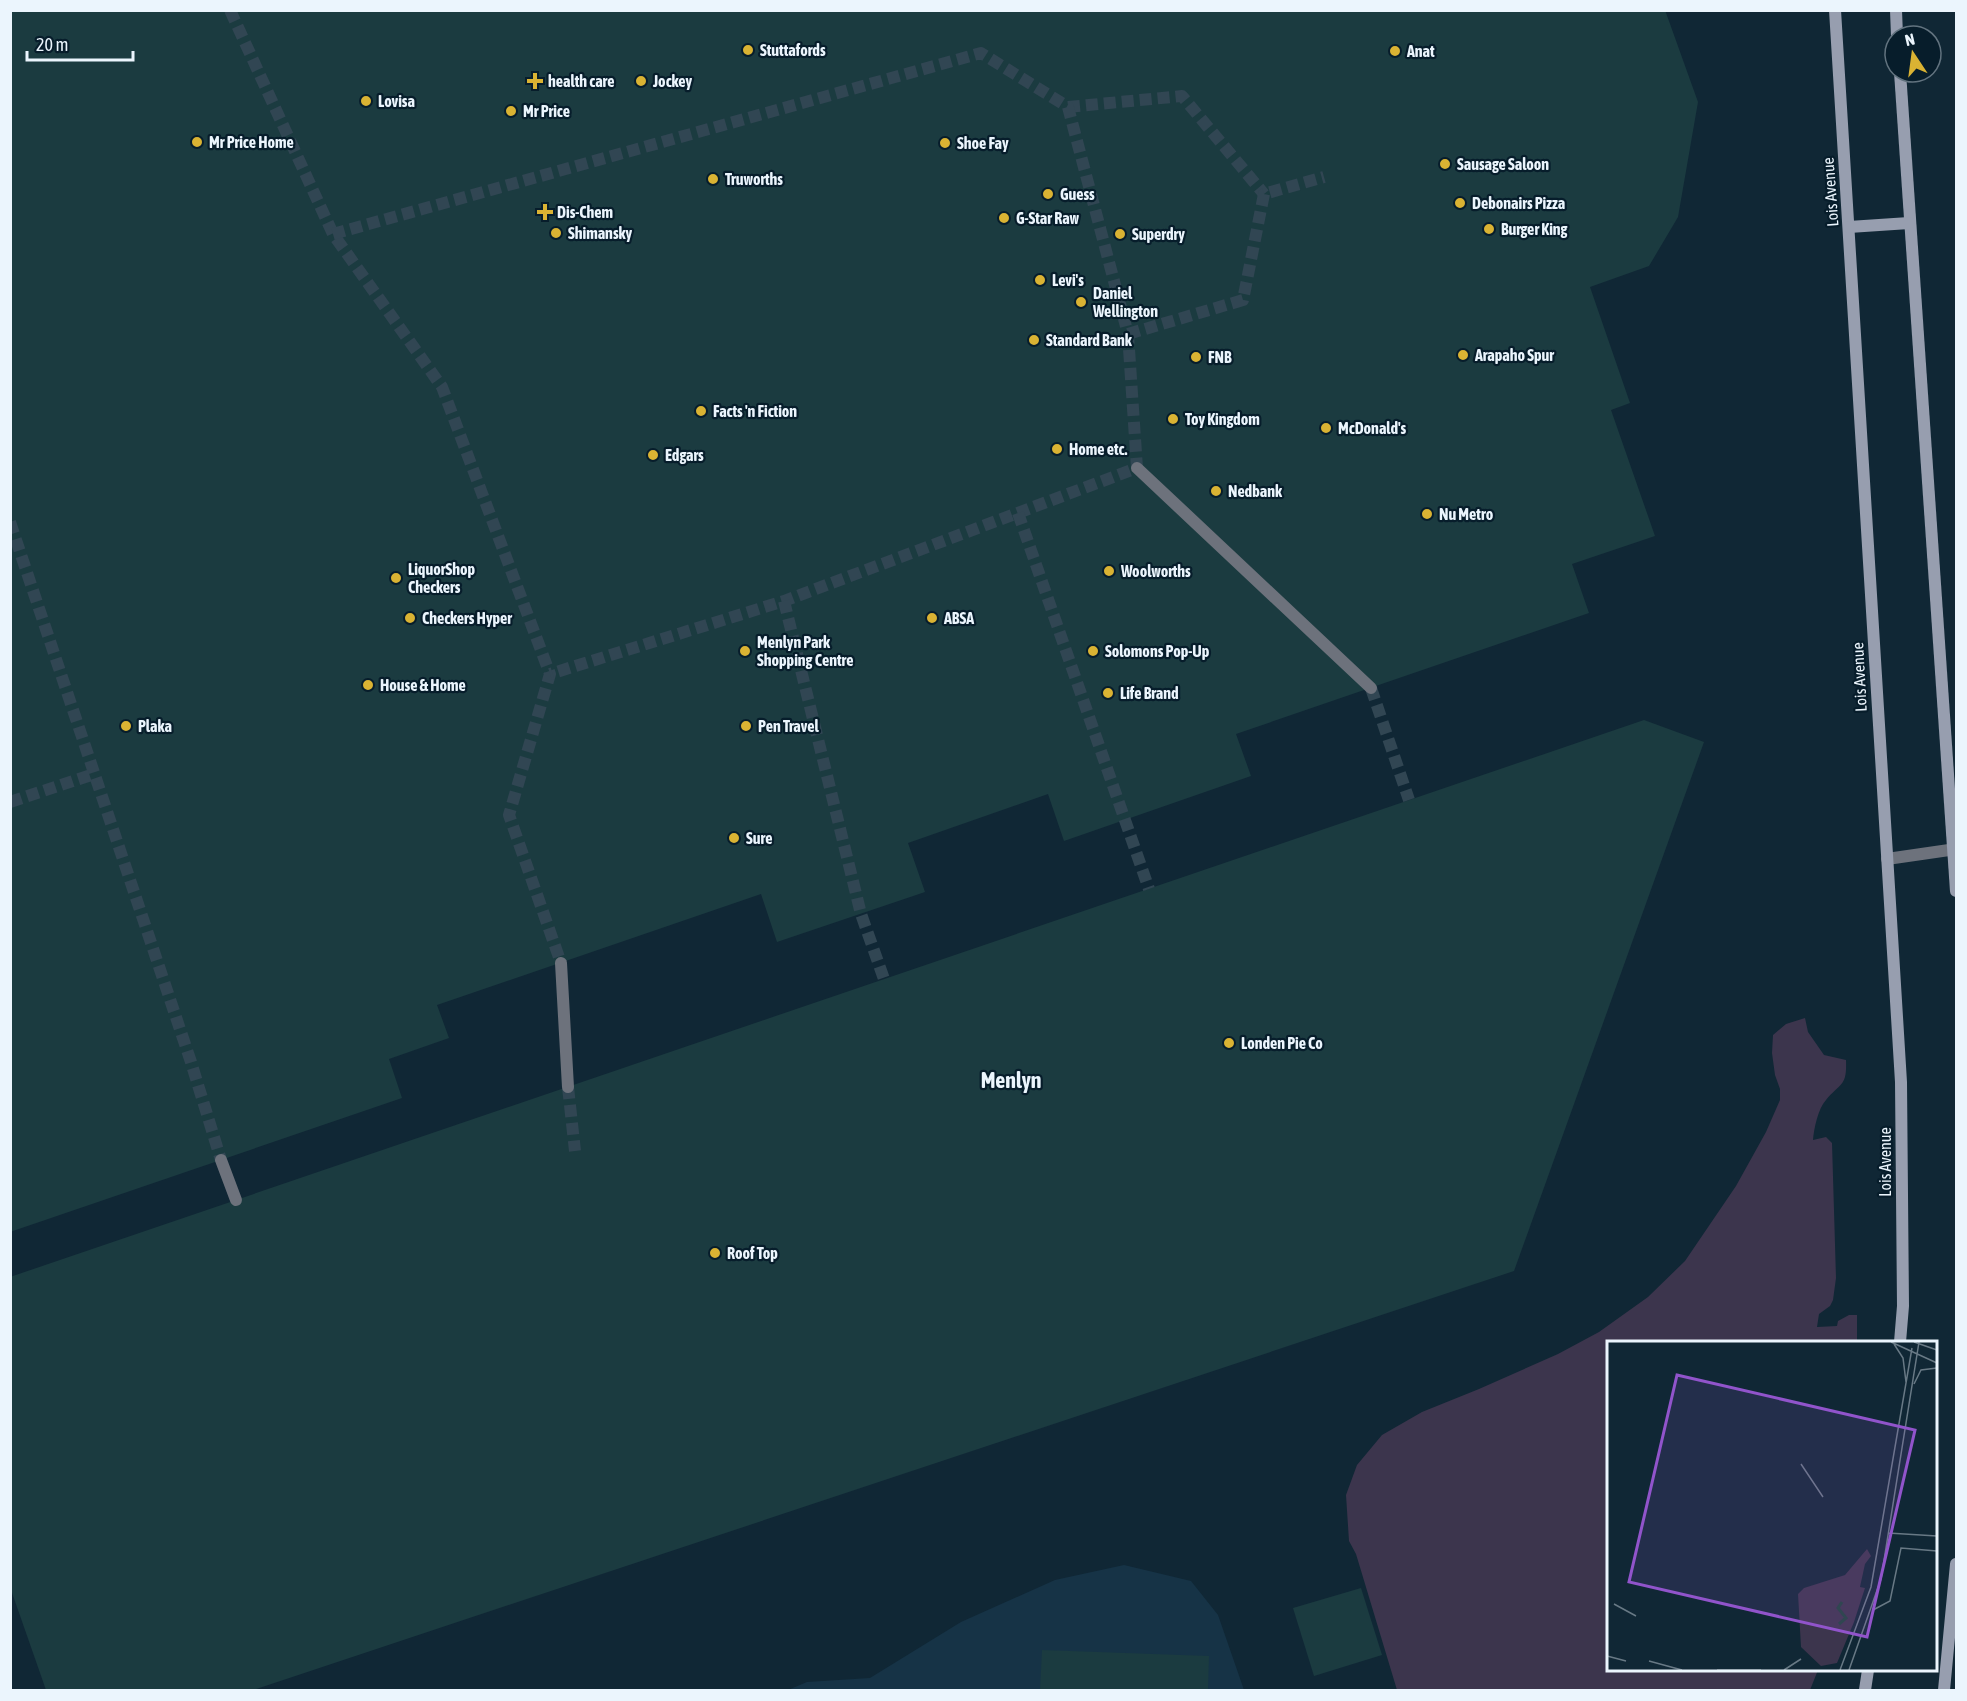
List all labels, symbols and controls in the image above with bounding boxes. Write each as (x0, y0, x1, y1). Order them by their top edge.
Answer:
scale bar (27, 24, 134, 62)
north arrow (1883, 24, 1943, 84)
text: N (1903, 30, 1916, 49)
text: 20 m (36, 34, 68, 55)
place label: Stuttafords (760, 41, 826, 59)
place label: Anat (1406, 42, 1435, 60)
marker: Stuttafords (741, 43, 755, 57)
marker: Anat (1388, 44, 1402, 58)
marker: health care (526, 72, 544, 90)
place label: health care (548, 72, 615, 90)
place label: Jockey (652, 72, 692, 90)
marker: Jockey (634, 74, 648, 88)
place label: Lovisa (378, 92, 415, 110)
marker: Lovisa (359, 94, 373, 108)
place label: Mr Price (523, 102, 570, 120)
marker: Mr Price (504, 104, 518, 118)
place label: Mr Price Home (209, 133, 294, 151)
place label: Shoe Fay (957, 134, 1009, 152)
marker: Mr Price Home (190, 135, 204, 149)
marker: Shoe Fay (938, 136, 952, 150)
place label: Sausage Saloon (1457, 155, 1549, 173)
marker: Sausage Saloon (1438, 157, 1452, 171)
street label: Lois Avenue (1819, 157, 1841, 227)
place label: Truworths (725, 170, 783, 188)
marker: Truworths (706, 172, 720, 186)
place label: Guess (1060, 185, 1095, 203)
marker: Guess (1041, 187, 1055, 201)
place label: Debonairs Pizza (1472, 194, 1565, 212)
marker: Debonairs Pizza (1453, 196, 1467, 210)
place label: Dis-Chem (557, 203, 613, 221)
marker: Dis-Chem (538, 205, 552, 219)
place label: G-Star Raw (1016, 209, 1080, 227)
marker: G-Star Raw (997, 211, 1011, 225)
place label: Burger King (1501, 220, 1568, 238)
marker: Burger King (1482, 222, 1496, 236)
place label: Shimansky (568, 224, 633, 242)
place label: Superdry (1132, 225, 1185, 243)
marker: Shimansky (549, 226, 563, 240)
marker: Superdry (1113, 227, 1127, 241)
place label: Levi's (1052, 271, 1084, 289)
marker: Levi's (1033, 273, 1047, 287)
place label: Daniel Wellington (1092, 284, 1158, 320)
marker: Daniel Wellington (1074, 295, 1088, 309)
place label: Standard Bank (1046, 331, 1133, 349)
marker: Standard Bank (1027, 333, 1041, 347)
place label: Arapaho Spur (1474, 346, 1554, 364)
place label: FNB (1208, 348, 1232, 366)
marker: Arapaho Spur (1456, 348, 1470, 362)
marker: FNB (1189, 350, 1203, 364)
place label: Facts 'n Fiction (713, 402, 797, 420)
marker: Facts 'n Fiction (694, 404, 708, 418)
place label: Toy Kingdom (1185, 410, 1260, 428)
marker: Toy Kingdom (1166, 412, 1180, 426)
place label: McDonald's (1338, 419, 1407, 437)
marker: McDonald's (1319, 421, 1333, 435)
place label: Home etc. (1069, 440, 1127, 458)
marker: Home etc. (1050, 442, 1064, 456)
place label: Edgars (665, 446, 704, 464)
marker: Edgars (646, 448, 660, 462)
place label: Nedbank (1228, 482, 1283, 500)
marker: Nedbank (1209, 484, 1223, 498)
place label: Nu Metro (1439, 505, 1494, 523)
marker: Nu Metro (1420, 507, 1434, 521)
place label: LiquorShop Checkers (408, 560, 475, 596)
place label: Woolworths (1120, 562, 1191, 580)
marker: Woolworths (1102, 564, 1116, 578)
marker: LiquorShop Checkers (389, 571, 403, 585)
place label: Checkers Hyper (422, 609, 512, 627)
place label: ABSA (943, 609, 974, 627)
marker: Checkers Hyper (403, 611, 417, 625)
marker: ABSA (925, 611, 939, 625)
place label: Menlyn Park Shopping Centre (757, 633, 854, 669)
place label: Solomons Pop-Up (1105, 642, 1210, 660)
street label: Lois Avenue (1848, 642, 1870, 712)
marker: Menlyn Park Shopping Centre (738, 644, 752, 658)
marker: Solomons Pop-Up (1086, 644, 1100, 658)
place label: House & Home (380, 676, 466, 694)
marker: House & Home (361, 678, 375, 692)
place label: Life Brand (1120, 684, 1179, 702)
marker: Life Brand (1101, 686, 1115, 700)
place label: Plaka (138, 717, 172, 735)
place label: Pen Travel (758, 717, 819, 735)
marker: Plaka (119, 719, 133, 733)
marker: Pen Travel (739, 719, 753, 733)
place label: Sure (746, 829, 772, 847)
marker: Sure (727, 831, 741, 845)
place label: Londen Pie Co (1241, 1034, 1323, 1052)
marker: Londen Pie Co (1222, 1036, 1236, 1050)
district label: Menlyn (981, 1067, 1041, 1093)
street label: Lois Avenue (1876, 1127, 1894, 1197)
place label: Roof Top (727, 1244, 778, 1262)
marker: Roof Top (708, 1246, 722, 1260)
inset map (1607, 1341, 1937, 1671)

